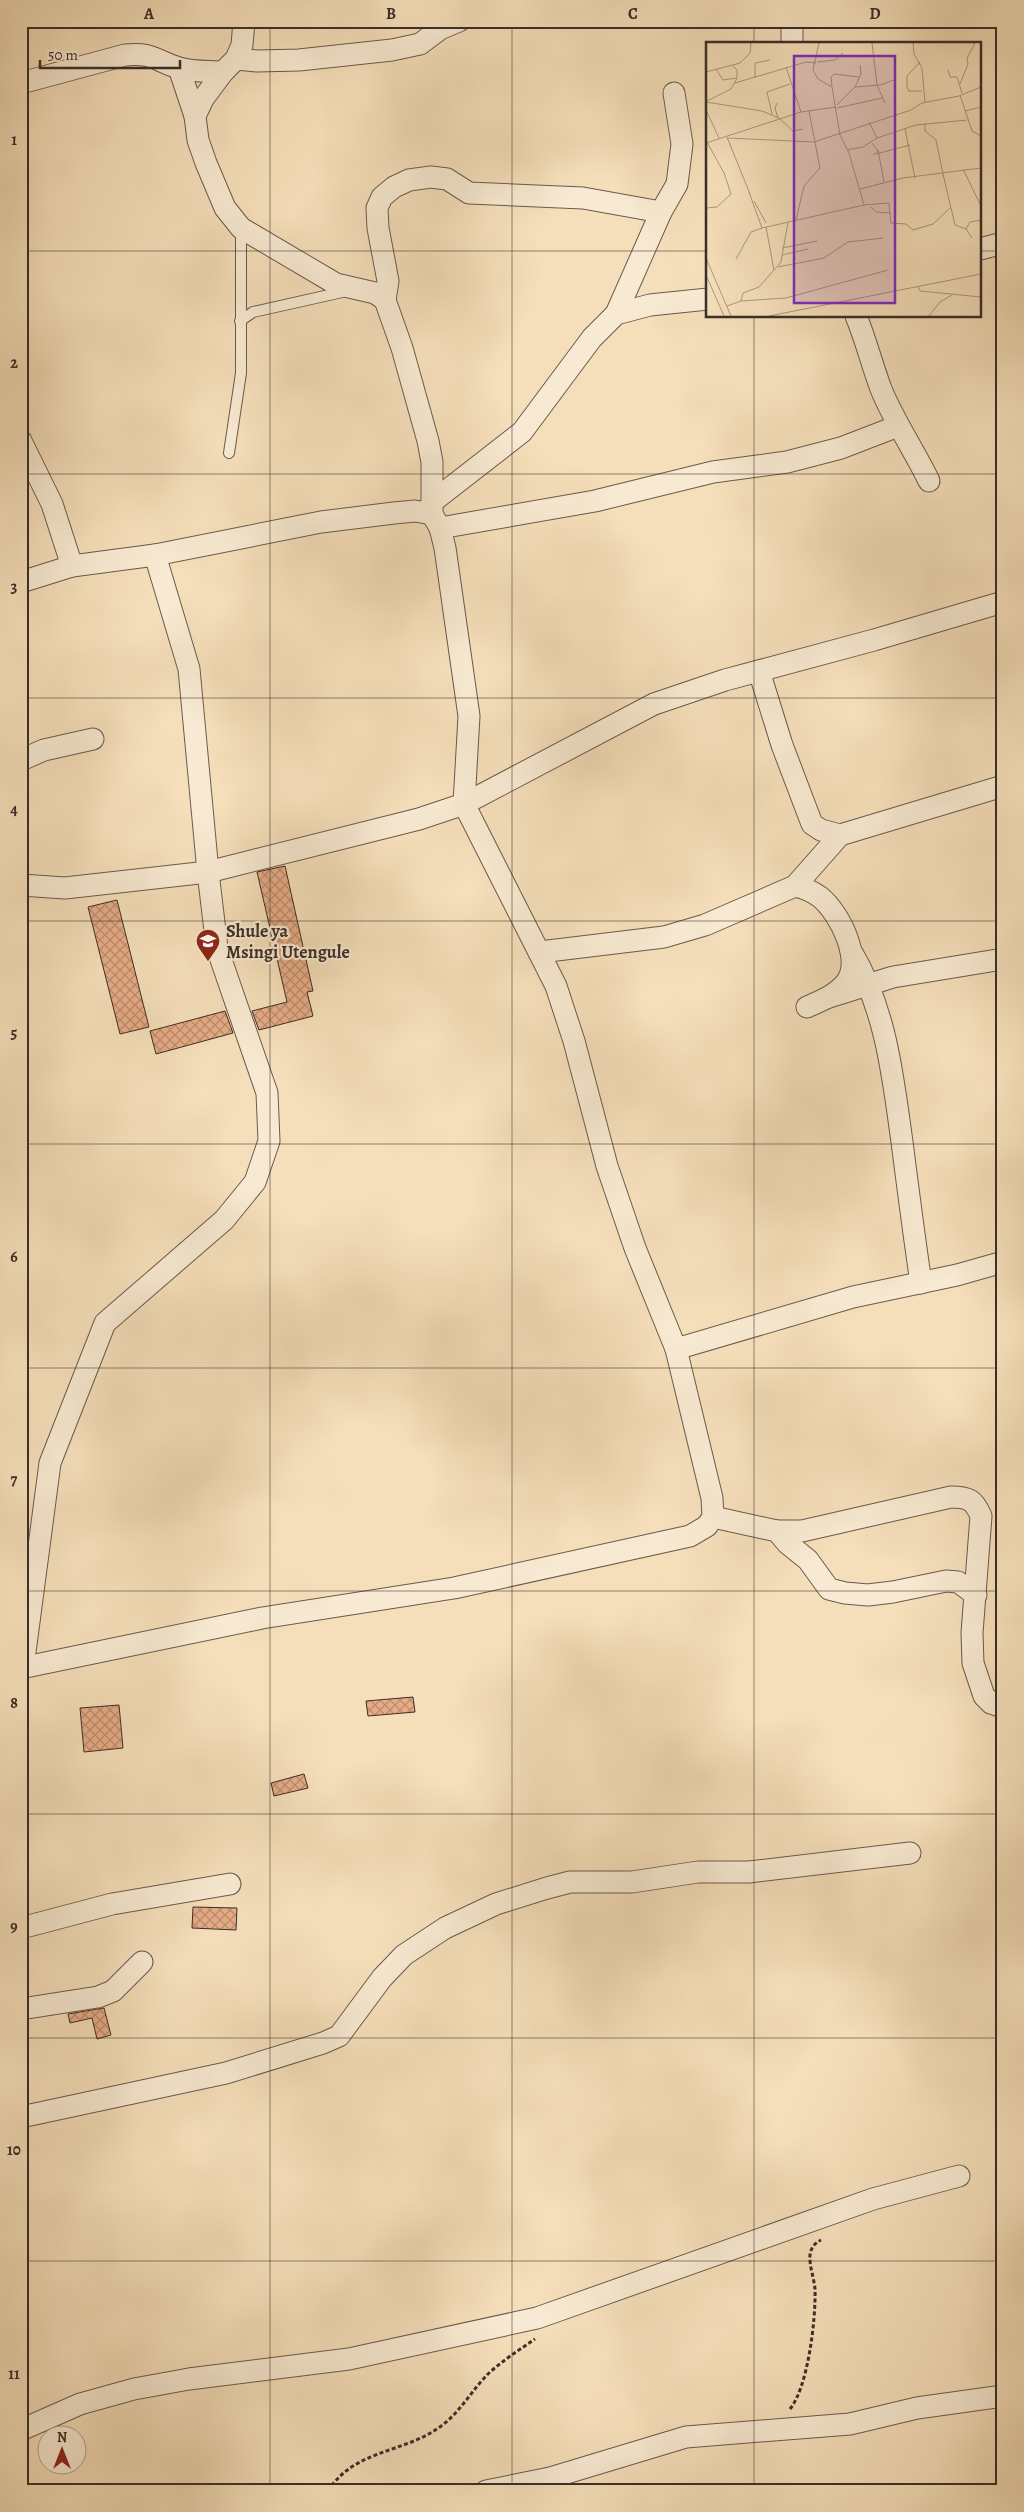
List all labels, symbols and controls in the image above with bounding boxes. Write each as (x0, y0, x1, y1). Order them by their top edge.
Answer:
text: A (143, 3, 155, 25)
text: B (386, 3, 396, 25)
text: C (628, 3, 638, 25)
text: D (869, 3, 881, 25)
scale bar (40, 38, 180, 70)
inset map (706, 42, 982, 318)
text: 50 m (48, 45, 78, 65)
text: 1 (11, 129, 17, 151)
text: 2 (10, 352, 18, 374)
text: 3 (11, 576, 18, 598)
text: 4 (10, 799, 18, 821)
place label: Shule ya Msingi Utengule (226, 919, 350, 964)
school or university icon: Shule ya Msingi Utengule (195, 928, 221, 962)
text: 5 (11, 1022, 18, 1044)
text: 6 (10, 1246, 18, 1268)
text: 7 (11, 1469, 18, 1491)
text: 8 (10, 1692, 18, 1714)
text: 9 (10, 1916, 18, 1938)
text: 10 (7, 2139, 21, 2161)
text: 11 (8, 2363, 20, 2385)
north arrow (38, 2424, 88, 2474)
text: N (57, 2428, 67, 2447)

